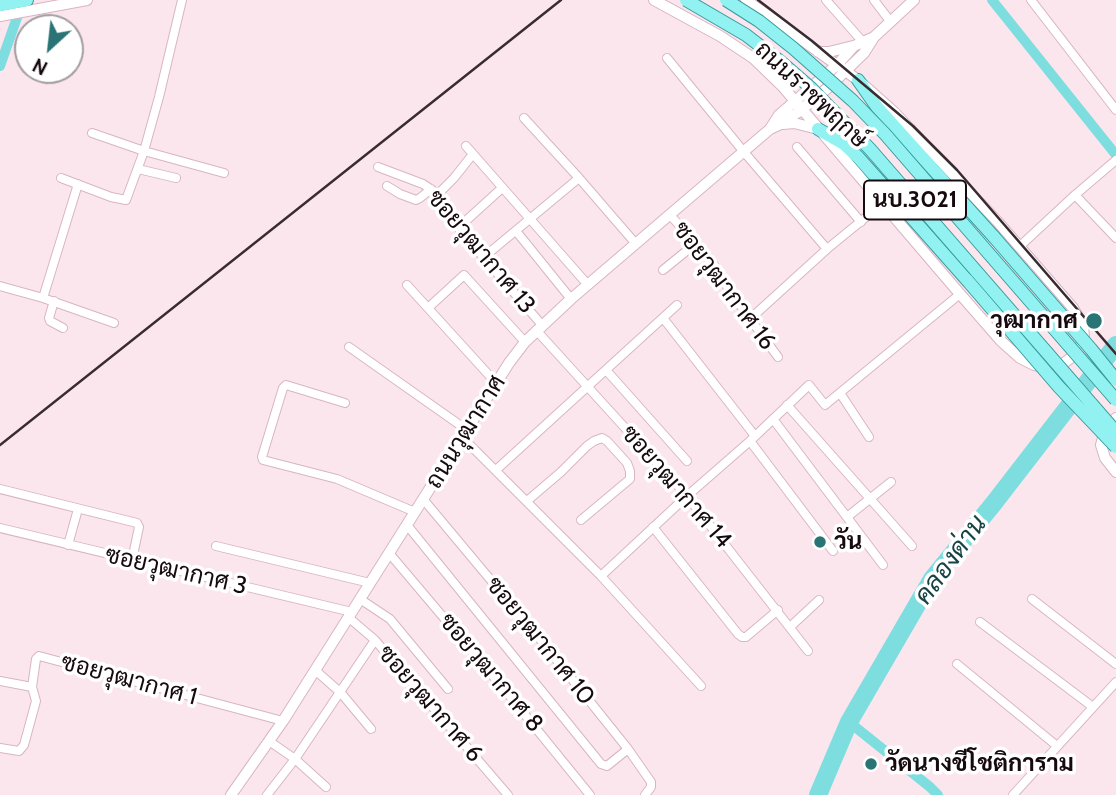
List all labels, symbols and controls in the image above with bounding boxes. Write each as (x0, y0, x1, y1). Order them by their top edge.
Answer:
north arrow (14, 14, 84, 84)
street label: ถนนราชพฤกษ์ (749, 35, 873, 155)
text: N (29, 53, 51, 80)
road number: นบ.3021 (864, 181, 966, 220)
street label: ซอยวุฒากาศ 13 (421, 184, 541, 320)
street label: ซอยวุฒากาศ 16 (666, 216, 782, 356)
place label: วุฒากาศ (990, 307, 1078, 335)
marker: วุฒากาศ (1084, 311, 1104, 331)
street label: ถนนวุฒากาศ (420, 370, 512, 494)
street label: ซอยวุฒากาศ 14 (615, 420, 737, 554)
water label: คลองด่าน (908, 509, 994, 611)
place label: วัน (834, 528, 862, 556)
marker: วัน (812, 534, 828, 550)
street label: ซอยวุฒากาศ 3 (102, 541, 250, 601)
street label: ซอยวุฒากาศ 10 (480, 571, 600, 711)
street label: ซอยวุฒากาศ 8 (433, 608, 549, 738)
street label: ซอยวุฒากาศ 6 (371, 640, 489, 768)
street label: ซอยวุฒากาศ 1 (58, 648, 200, 712)
place label: วัดนางชีโชติการาม (885, 750, 1074, 778)
marker: วัดนางชีโชติการาม (863, 756, 879, 772)

